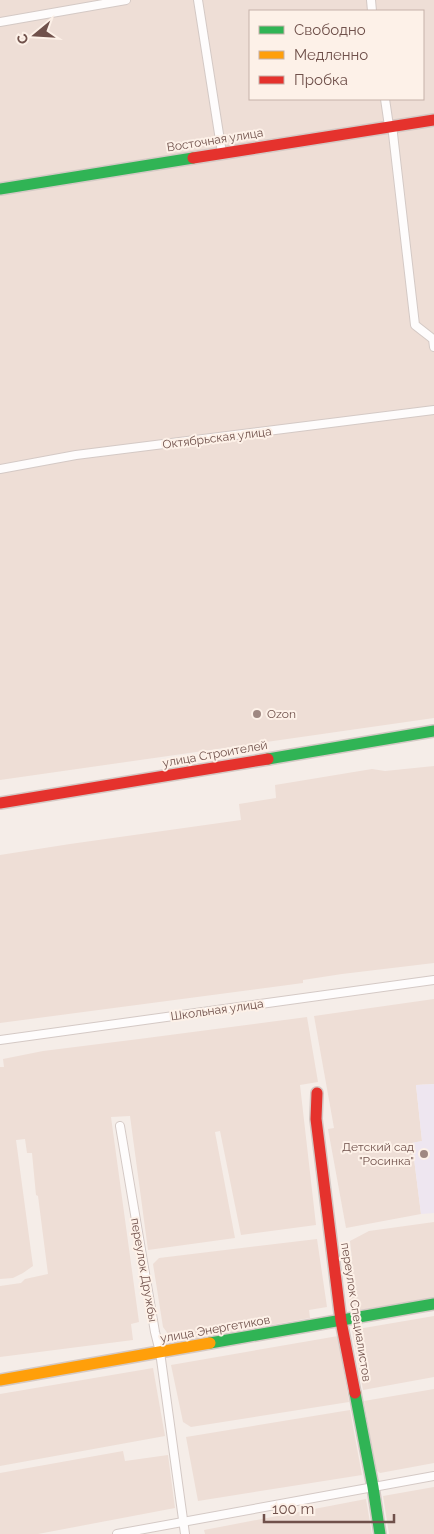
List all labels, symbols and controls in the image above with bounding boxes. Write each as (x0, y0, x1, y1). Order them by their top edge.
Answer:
north arrow (10, 10, 60, 60)
legend (249, 10, 424, 100)
text: Свободно (294, 21, 366, 39)
text: С (13, 32, 32, 46)
text: Медленно (294, 46, 368, 64)
text: Пробка (294, 71, 348, 89)
street label: Восточная улица (166, 125, 264, 155)
street label: Октябрьская улица (162, 424, 272, 452)
place label: Ozon (267, 707, 296, 721)
marker: Ozon (251, 708, 263, 720)
street label: улица Строителей (161, 738, 269, 770)
street label: Школьная улица (170, 997, 264, 1023)
place label: Детский сад "Росинка" (342, 1140, 414, 1168)
marker: Детский сад "Росинка" (418, 1148, 430, 1160)
street label: переулок Дружбы (128, 1217, 160, 1323)
street label: переулок Специалистов (338, 1242, 374, 1382)
street label: улица Энергетиков (159, 1312, 271, 1346)
scale bar (264, 1492, 394, 1524)
text: 100 m (272, 1500, 314, 1518)

